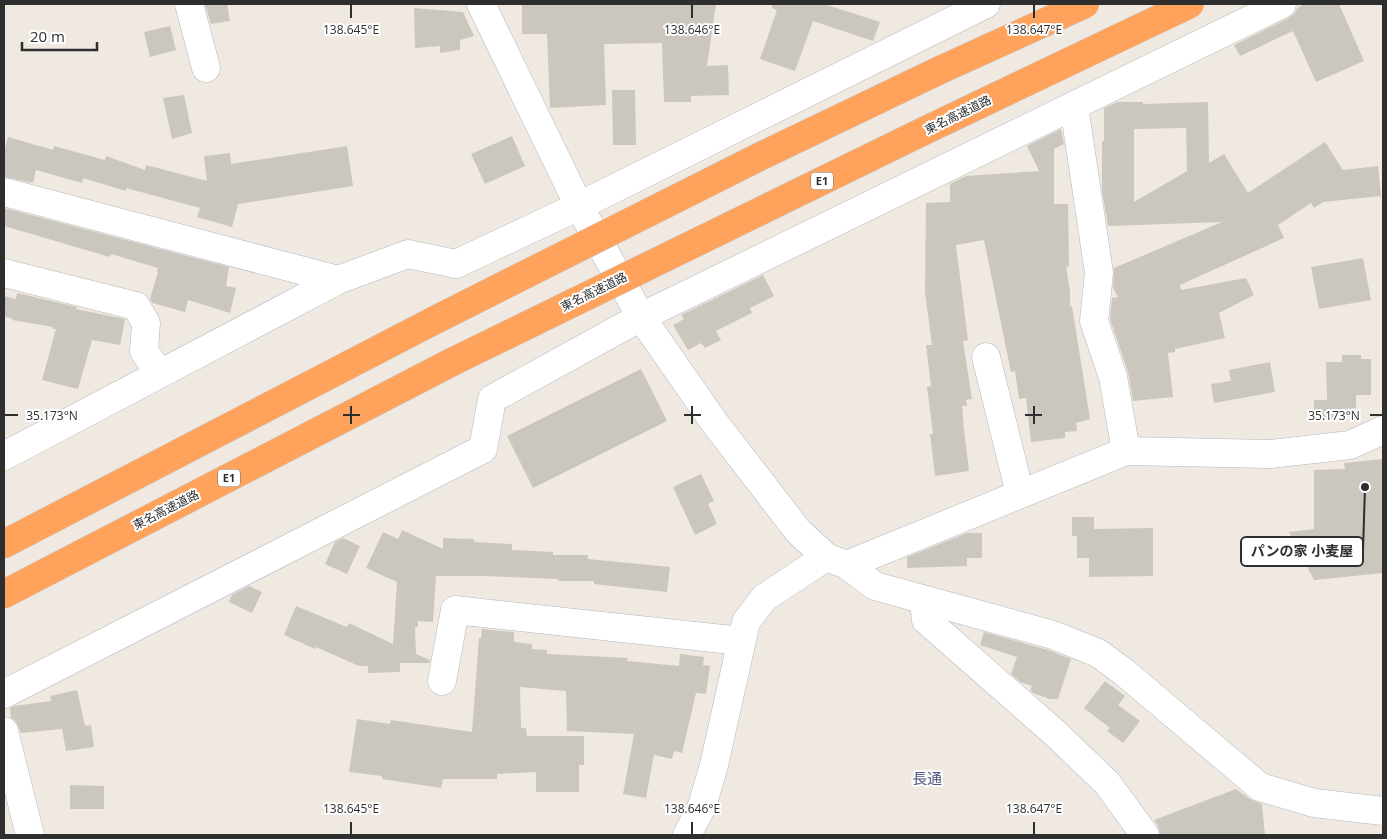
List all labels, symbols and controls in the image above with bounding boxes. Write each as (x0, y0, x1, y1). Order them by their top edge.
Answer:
scale bar (22, 20, 98, 52)
text: 138.645°E (323, 21, 379, 38)
text: 138.646°E (664, 21, 720, 38)
text: 138.647°E (1006, 21, 1062, 38)
text: 20 m (30, 26, 65, 46)
street label: 東名高速道路 (922, 91, 994, 138)
road number: E1 (811, 172, 833, 190)
street label: 東名高速道路 (558, 268, 630, 315)
text: 35.173°N (26, 407, 78, 424)
text: 35.173°N (1308, 407, 1360, 424)
road number: E1 (218, 469, 240, 486)
street label: 東名高速道路 (130, 486, 202, 533)
callout: パンの家 小麦屋 (1241, 537, 1363, 566)
text: パンの家 小麦屋 (1251, 541, 1353, 560)
district label: 長通 (912, 768, 942, 788)
text: 138.645°E (323, 800, 379, 817)
text: 138.646°E (664, 800, 720, 817)
text: 138.647°E (1006, 800, 1062, 817)

